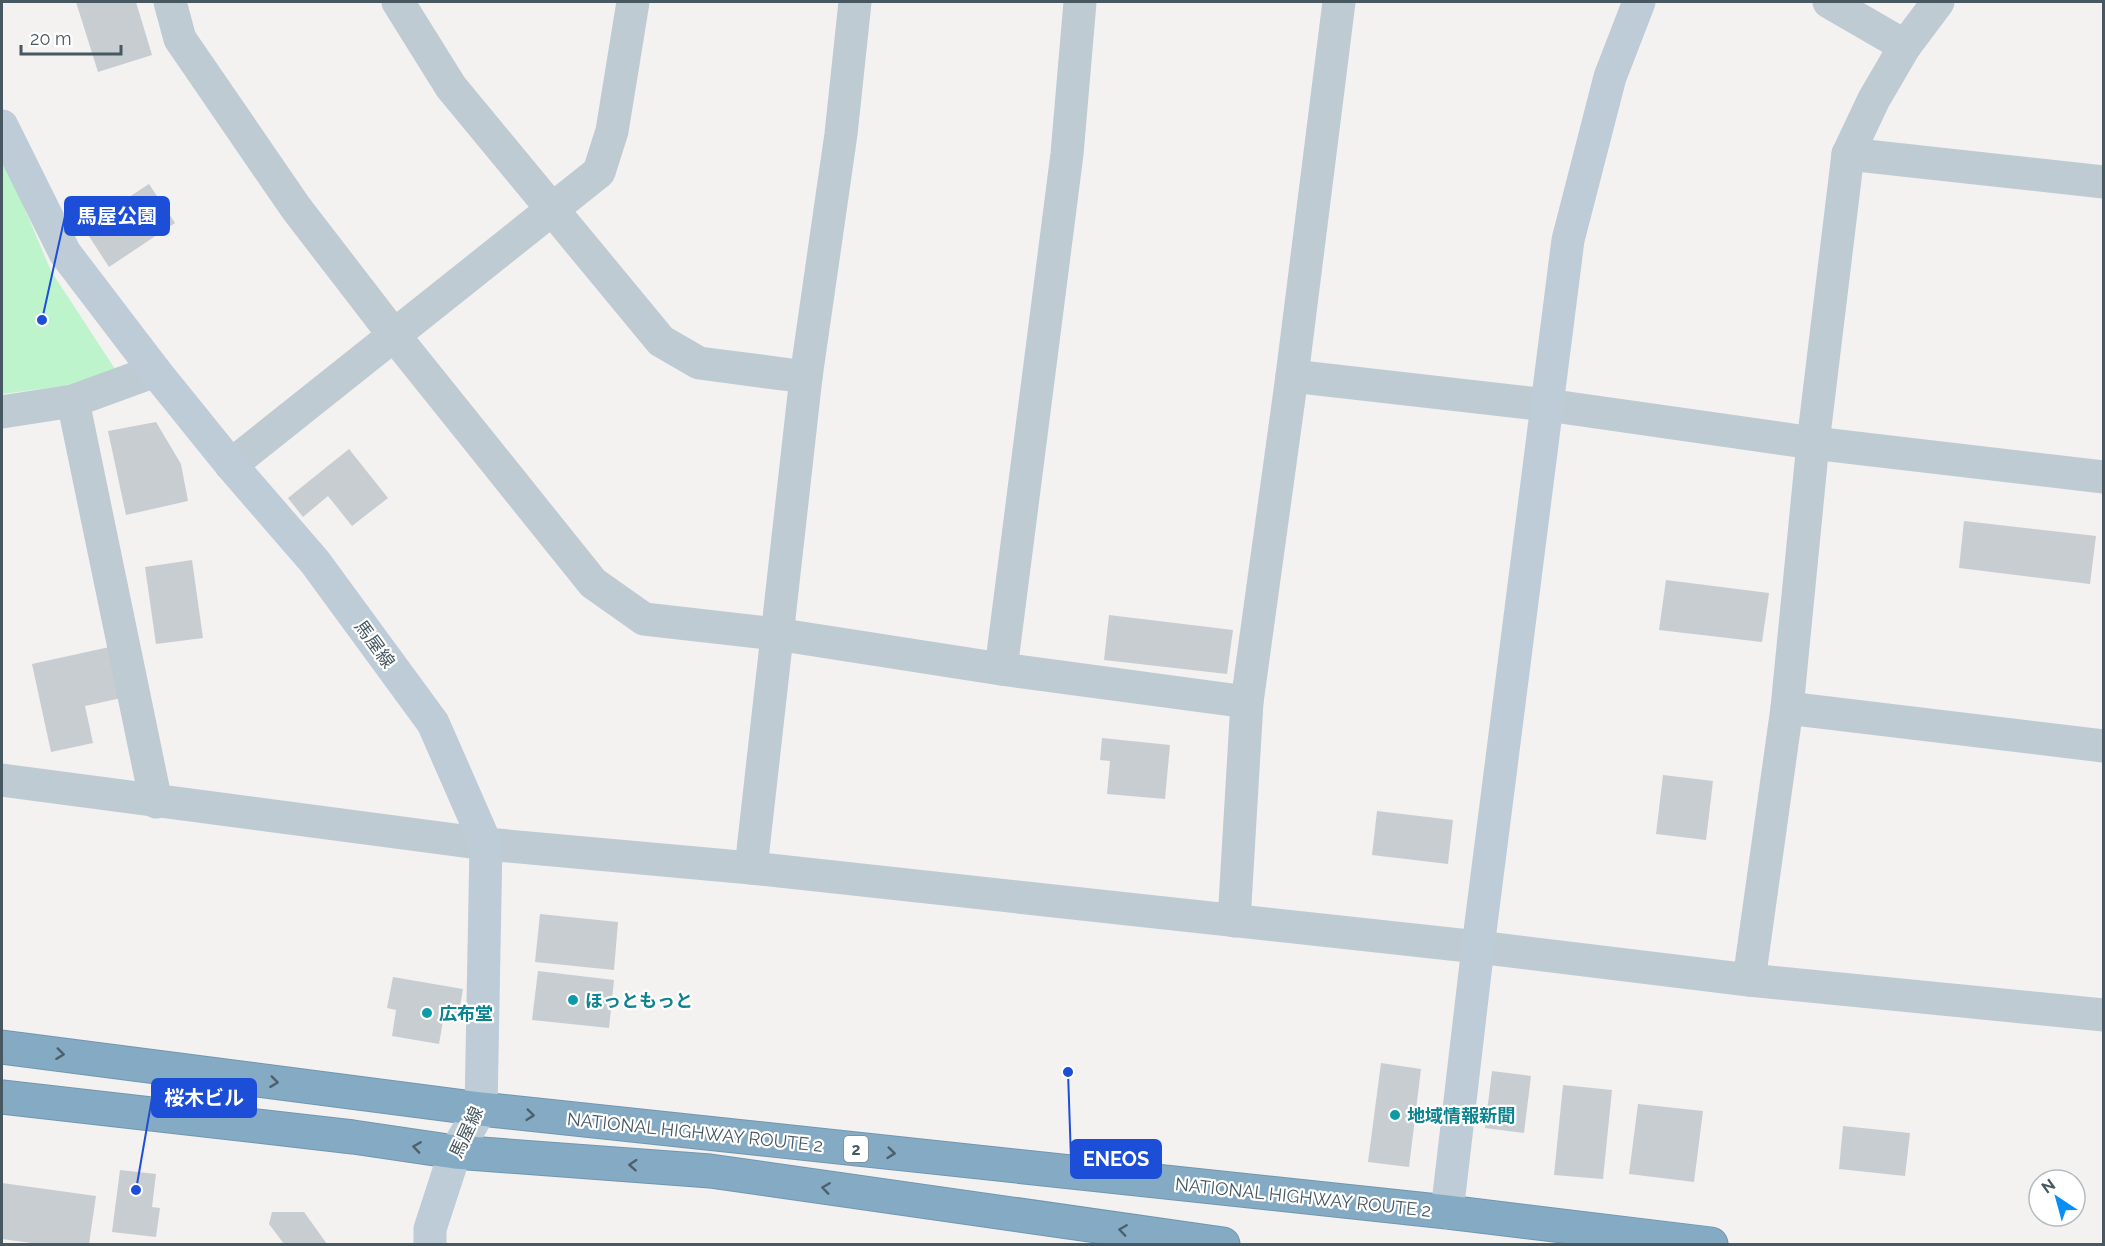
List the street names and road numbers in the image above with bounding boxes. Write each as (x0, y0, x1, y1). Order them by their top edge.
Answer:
street label: 馬屋線 (351, 616, 399, 672)
street label: 馬屋線 (445, 1103, 487, 1161)
street label: NATIONAL HIGHWAY ROUTE 2 (566, 1108, 824, 1156)
road number: 2 (844, 1136, 868, 1162)
street label: NATIONAL HIGHWAY ROUTE 2 (1174, 1173, 1432, 1221)

